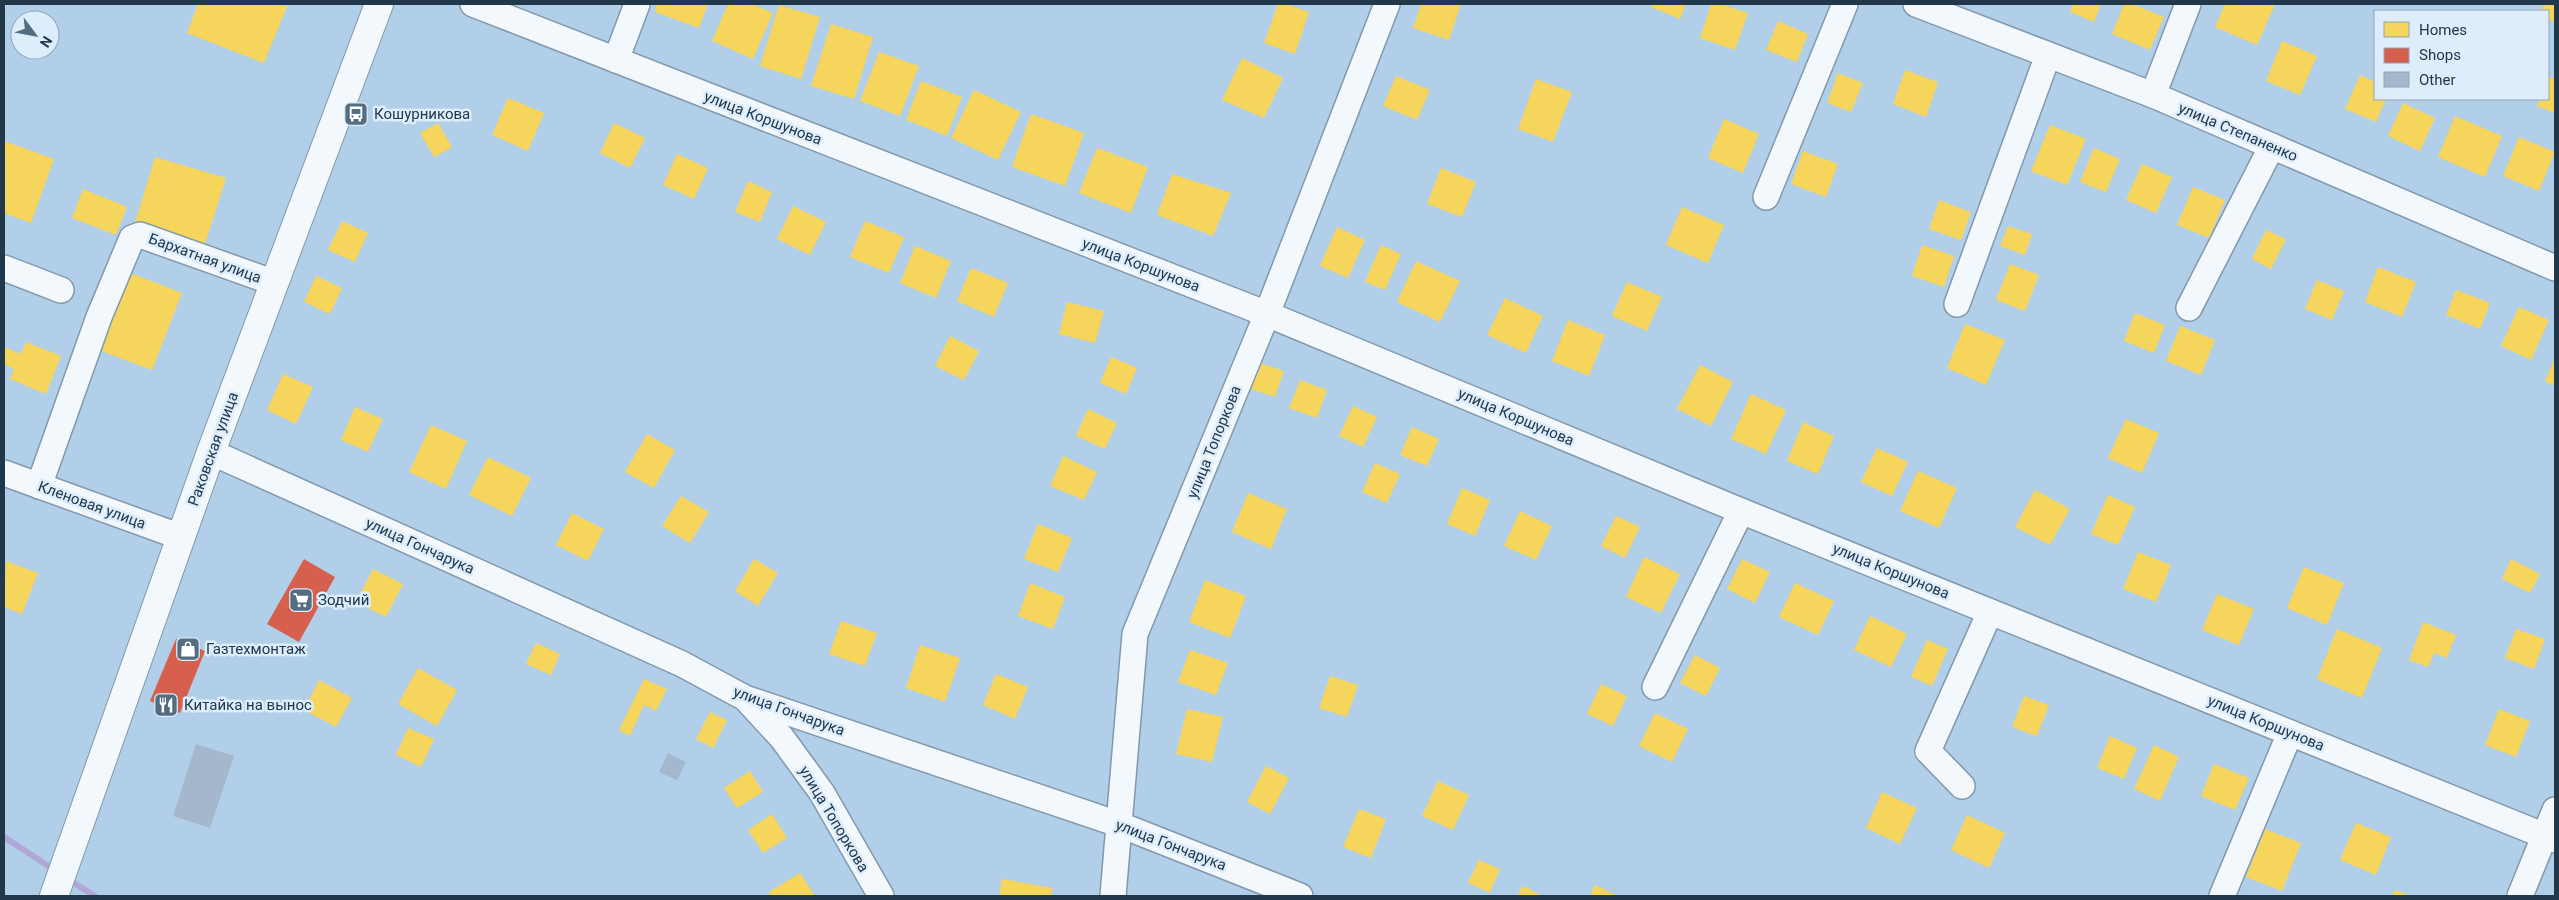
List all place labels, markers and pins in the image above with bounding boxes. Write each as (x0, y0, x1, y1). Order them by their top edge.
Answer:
bus stop icon: Кошурникова (343, 101, 369, 127)
place label: Кошурникова (374, 105, 470, 123)
supermarket icon: Зодчий (288, 587, 314, 613)
place label: Зодчий (318, 591, 369, 609)
shop icon: Газтехмонтаж (175, 636, 201, 662)
place label: Газтехмонтаж (206, 640, 306, 658)
restaurant icon: Китайка на вынос (153, 692, 179, 718)
place label: Китайка на вынос (184, 696, 312, 714)

